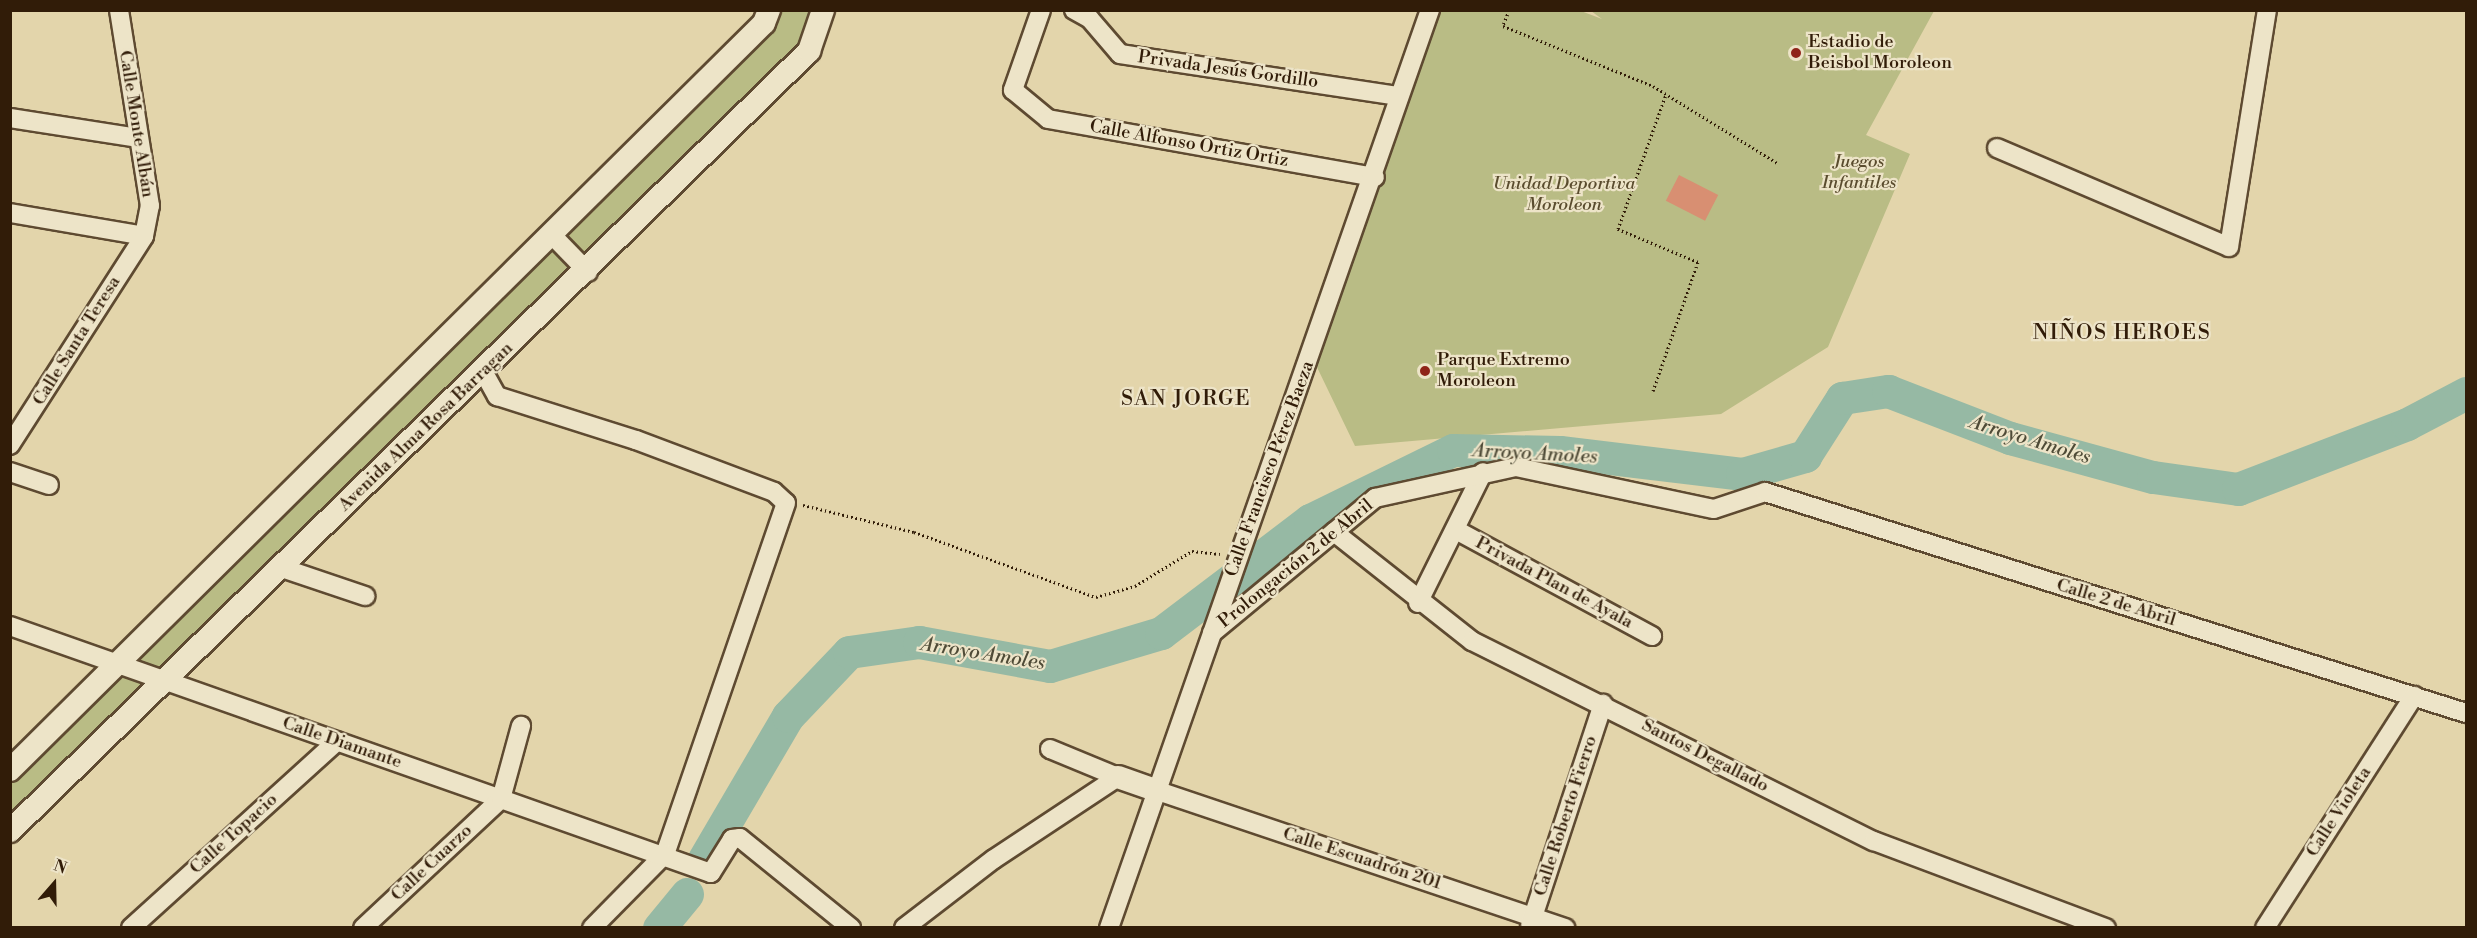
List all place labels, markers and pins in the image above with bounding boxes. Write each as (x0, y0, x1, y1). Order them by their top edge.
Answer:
place label: Estadio de Beisbol Moroleon (1808, 32, 1952, 74)
marker: Estadio de Beisbol Moroleon (1789, 46, 1803, 60)
place label: Parque Extremo Moroleon (1437, 350, 1570, 392)
marker: Parque Extremo Moroleon (1418, 364, 1432, 378)

